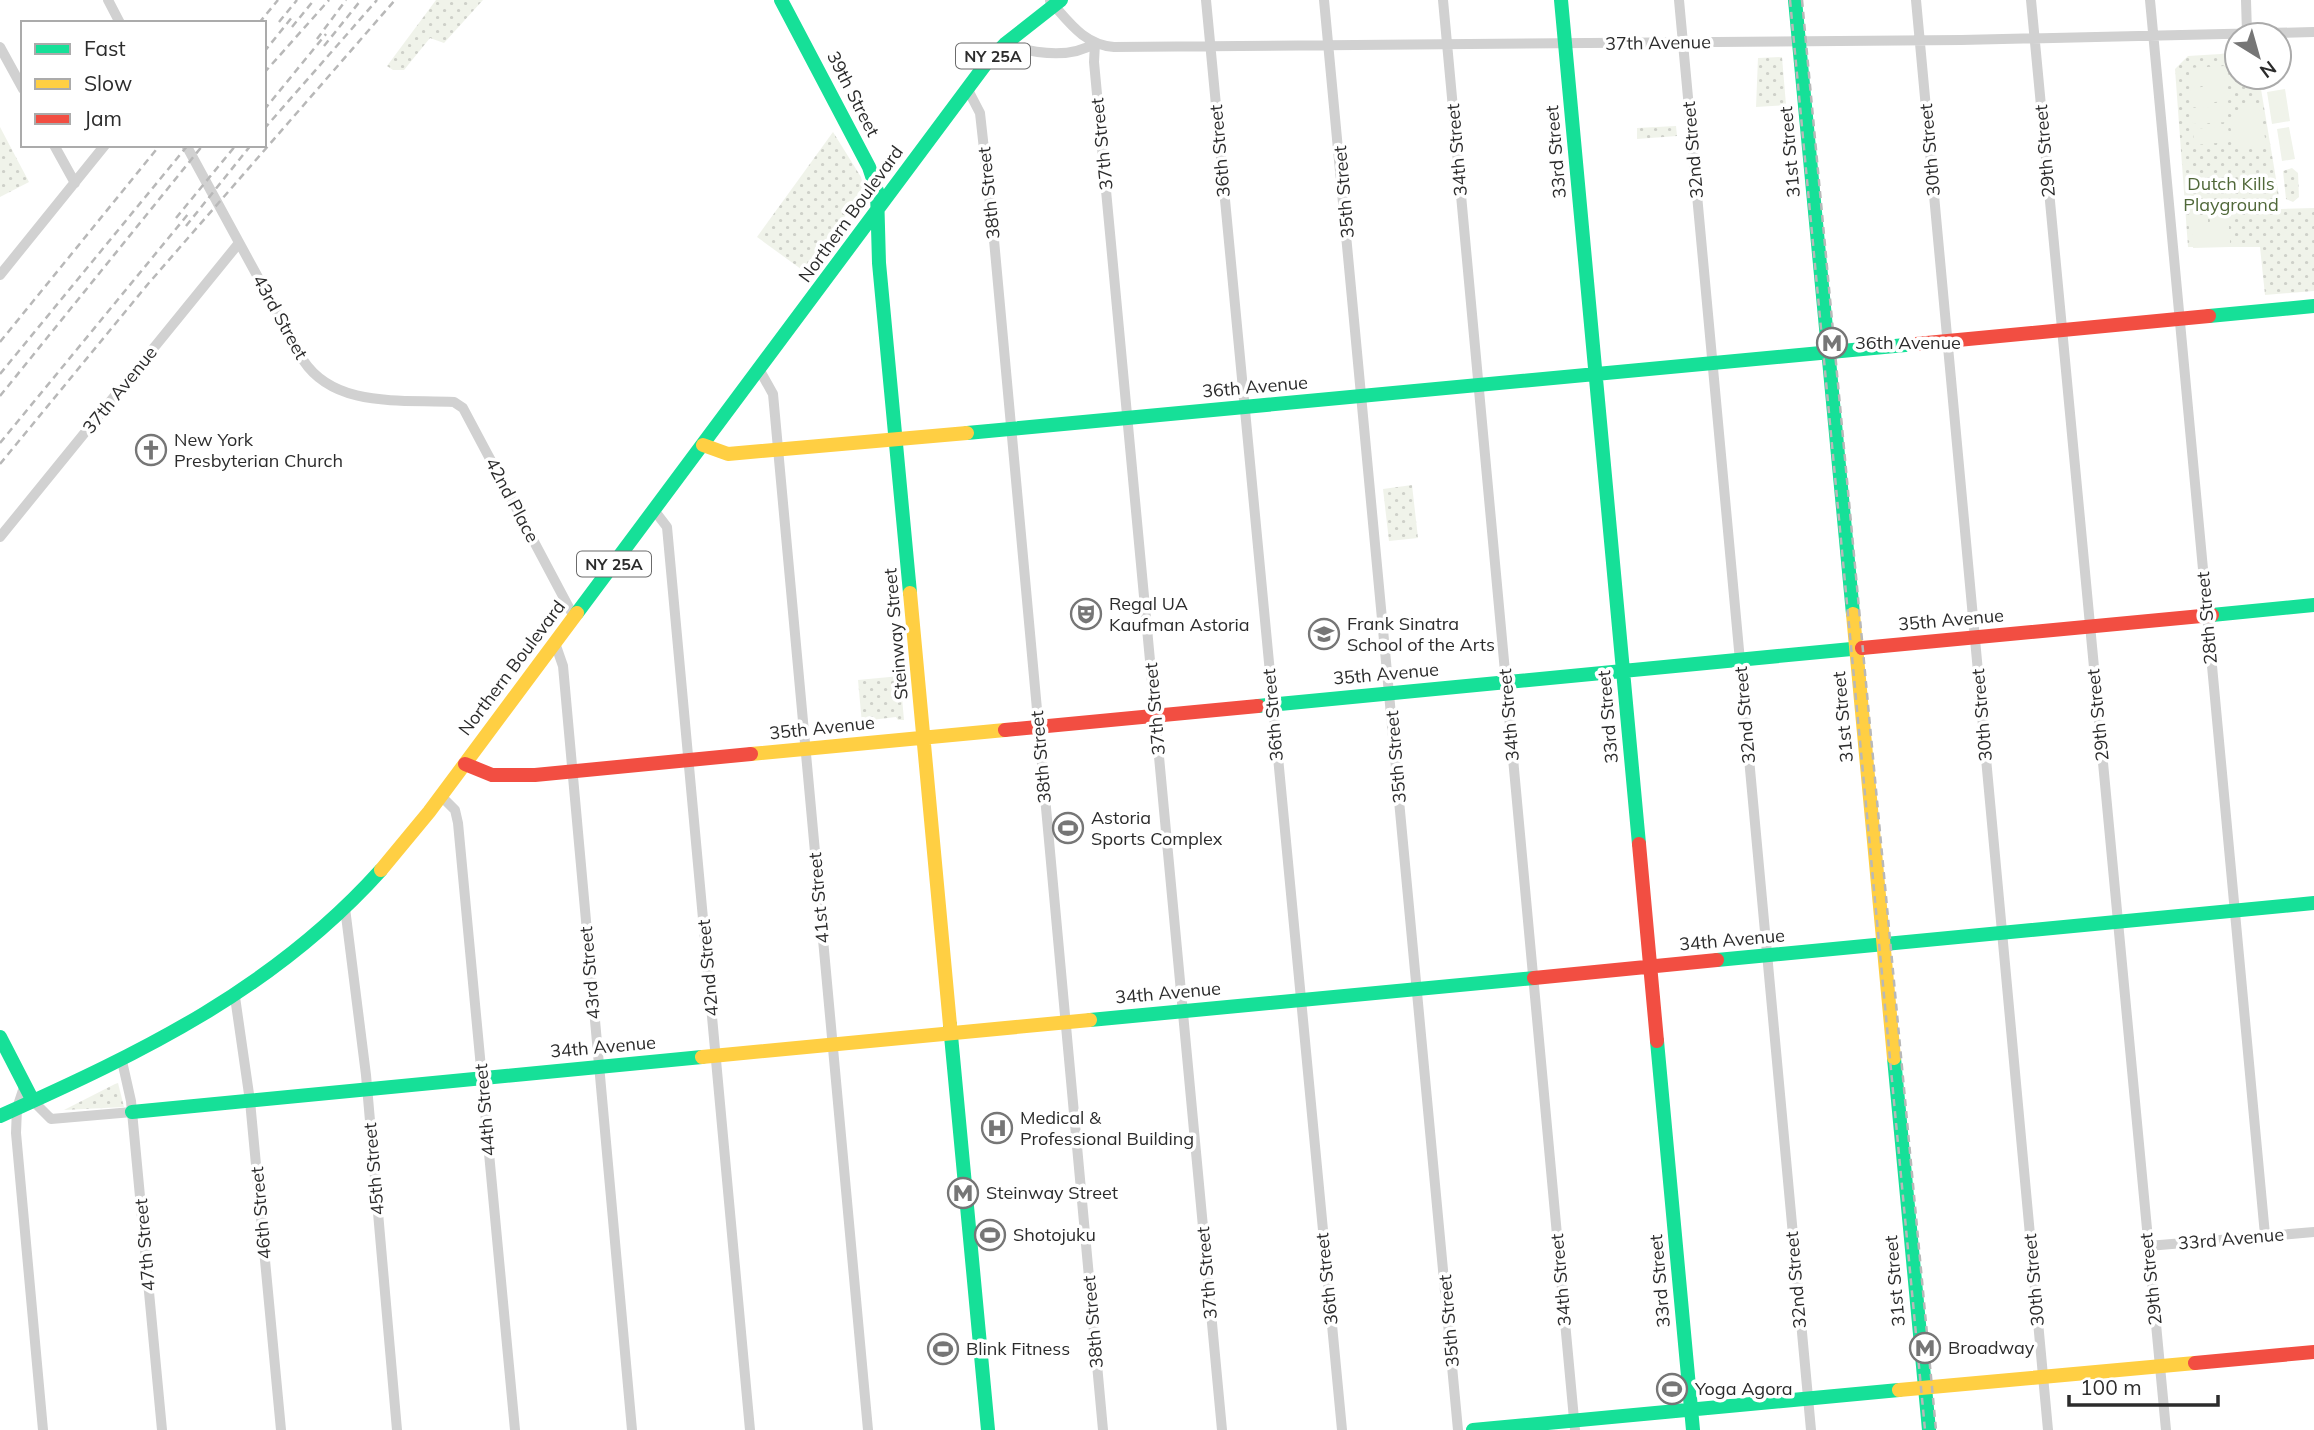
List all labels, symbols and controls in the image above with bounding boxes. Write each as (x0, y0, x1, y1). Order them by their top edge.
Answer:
legend (21, 21, 266, 147)
north arrow (2223, 21, 2293, 91)
street label: 37th Avenue (1605, 30, 1711, 55)
text: Fast (84, 35, 126, 61)
road number: NY 25A (956, 44, 1030, 68)
street label: 39th Street (822, 47, 885, 140)
text: N (2255, 56, 2281, 83)
text: Slow (84, 70, 132, 96)
street label: 37th Street (1085, 97, 1118, 191)
street label: 32nd Street (1677, 101, 1708, 200)
street label: 34th Street (1441, 103, 1472, 197)
street label: 30th Street (1914, 103, 1945, 197)
street label: 36th Street (1204, 104, 1235, 198)
street label: 29th Street (2029, 104, 2060, 198)
text: Jam (84, 105, 122, 131)
street label: 33rd Street (1540, 105, 1571, 200)
street label: 31st Street (1774, 106, 1805, 198)
street label: Northern Boulevard (793, 141, 908, 287)
street label: 35th Street (1328, 145, 1359, 239)
street label: 38th Street (972, 146, 1005, 240)
park label: Dutch Kills Playground (2183, 172, 2279, 216)
street label: 43rd Street (248, 270, 313, 363)
metro station icon: 36th Avenue (1815, 326, 1849, 360)
place label: 36th Avenue (1855, 331, 1961, 354)
street label: 37th Avenue (77, 341, 162, 438)
street label: 36th Avenue (1201, 370, 1309, 403)
place label: New York Presbyterian Church (174, 428, 343, 472)
church icon: New York Presbyterian Church (134, 433, 168, 467)
street label: 42nd Place (480, 453, 544, 546)
road number: NY 25A (577, 552, 651, 576)
street label: Steinway Street (878, 567, 913, 701)
street label: 28th Street (2191, 571, 2222, 665)
place label: Regal UA Kaufman Astoria (1109, 592, 1250, 636)
street label: Northern Boulevard (453, 596, 570, 740)
theatre icon: Regal UA Kaufman Astoria (1069, 597, 1103, 631)
street label: 35th Avenue (1897, 603, 2005, 636)
place label: Frank Sinatra School of the Arts (1347, 612, 1495, 656)
school or university icon: Frank Sinatra School of the Arts (1307, 617, 1341, 651)
street label: 35th Avenue (1332, 657, 1440, 690)
street label: 37th Street (1139, 662, 1170, 756)
street label: 32nd Street (1729, 666, 1760, 765)
street label: 36th Street (1257, 668, 1288, 762)
street label: 34th Street (1493, 668, 1524, 762)
street label: 30th Street (1966, 668, 1997, 762)
street label: 29th Street (2081, 668, 2114, 762)
street label: 33rd Street (1592, 670, 1623, 765)
street label: 31st Street (1827, 671, 1858, 763)
street label: 38th Street (1025, 710, 1056, 804)
street label: 35th Street (1380, 710, 1411, 804)
street label: 35th Avenue (768, 711, 876, 744)
place label: Astoria Sports Complex (1091, 806, 1223, 850)
sports icon: Astoria Sports Complex (1051, 811, 1085, 845)
street label: 41st Street (803, 852, 834, 944)
street label: 42nd Street (692, 919, 723, 1018)
street label: 34th Avenue (1678, 923, 1786, 956)
street label: 43rd Street (574, 926, 605, 1021)
street label: 34th Avenue (1114, 976, 1222, 1009)
street label: 34th Avenue (549, 1030, 657, 1063)
street label: 44th Street (469, 1063, 500, 1157)
place label: Medical & Professional Building (1020, 1106, 1194, 1150)
hospital icon: Medical & Professional Building (980, 1111, 1014, 1145)
street label: 45th Street (358, 1122, 389, 1216)
street label: 46th Street (245, 1166, 276, 1260)
metro station icon: Steinway Street (946, 1176, 980, 1210)
place label: Steinway Street (986, 1181, 1118, 1204)
street label: 47th Street (129, 1198, 160, 1292)
sports icon: Shotojuku (973, 1218, 1007, 1252)
street label: 33rd Avenue (2177, 1222, 2285, 1255)
place label: Shotojuku (1013, 1223, 1096, 1246)
street label: 37th Street (1191, 1226, 1222, 1320)
street label: 32nd Street (1780, 1231, 1811, 1330)
street label: 36th Street (1310, 1232, 1343, 1326)
street label: 29th Street (2134, 1232, 2167, 1326)
street label: 34th Street (1545, 1233, 1576, 1327)
street label: 30th Street (2018, 1233, 2049, 1327)
street label: 33rd Street (1644, 1234, 1675, 1329)
street label: 31st Street (1879, 1235, 1910, 1327)
street label: 35th Street (1433, 1274, 1464, 1368)
street label: 38th Street (1077, 1275, 1108, 1369)
metro station icon: Broadway (1908, 1331, 1942, 1365)
sports icon: Blink Fitness (926, 1332, 960, 1366)
place label: Broadway (1948, 1336, 2035, 1359)
place label: Blink Fitness (966, 1337, 1070, 1360)
scale bar (2069, 1364, 2218, 1408)
sports icon: Yoga Agora (1655, 1372, 1689, 1406)
text: 100 m (2080, 1374, 2142, 1400)
place label: Yoga Agora (1694, 1377, 1793, 1400)

